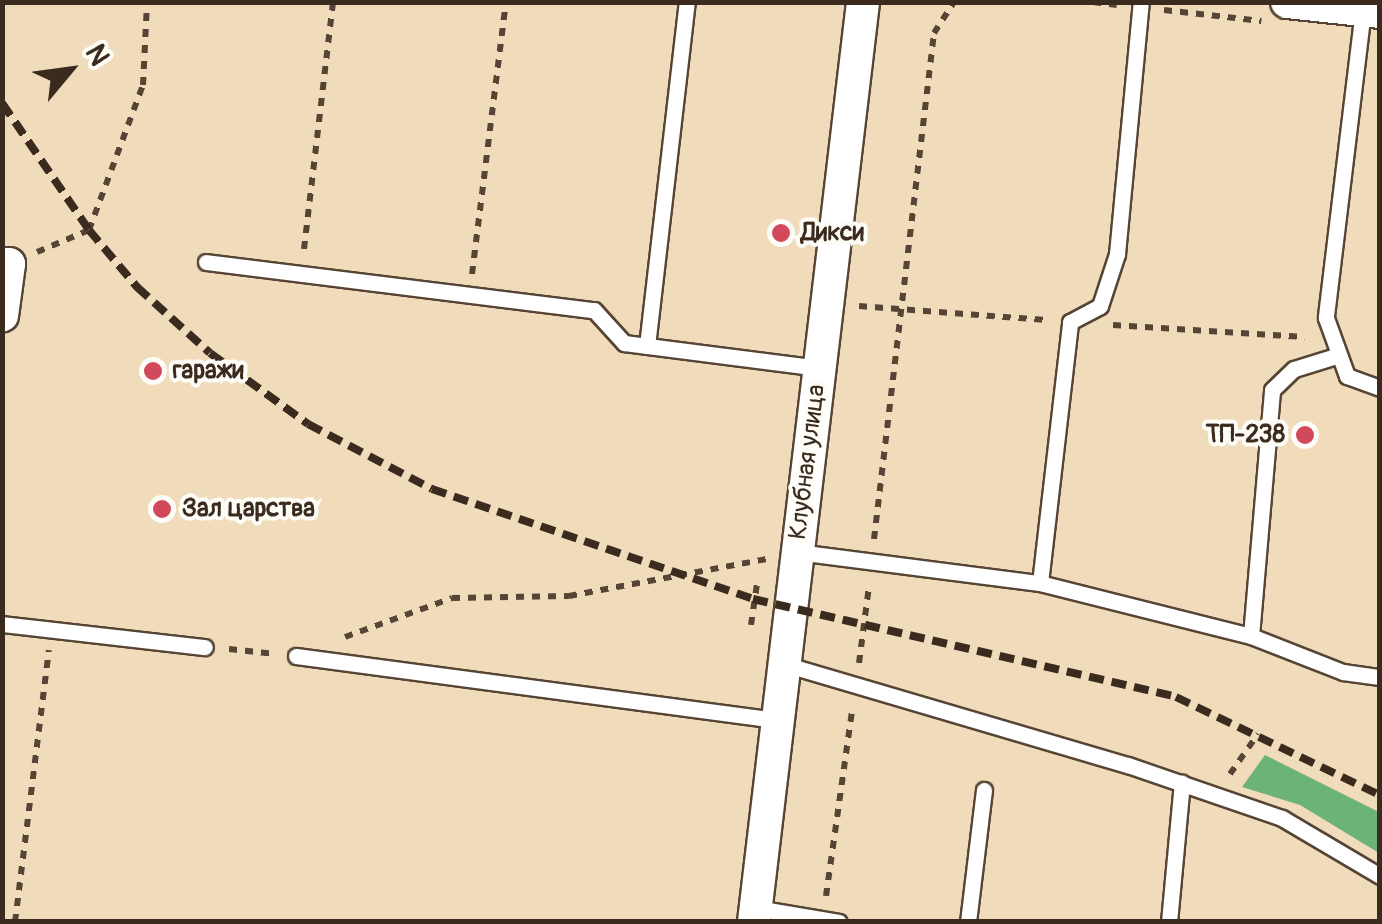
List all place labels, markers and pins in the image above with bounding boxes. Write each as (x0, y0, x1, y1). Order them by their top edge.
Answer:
place label: Дикси (801, 218, 864, 248)
marker: Дикси (770, 222, 792, 244)
place label: гаражи (173, 356, 244, 386)
marker: гаражи (142, 360, 164, 382)
place label: ТП-238 (1206, 420, 1285, 450)
marker: ТП-238 (1294, 424, 1316, 446)
place label: Зал царства (182, 494, 315, 524)
marker: Зал царства (151, 498, 173, 520)

